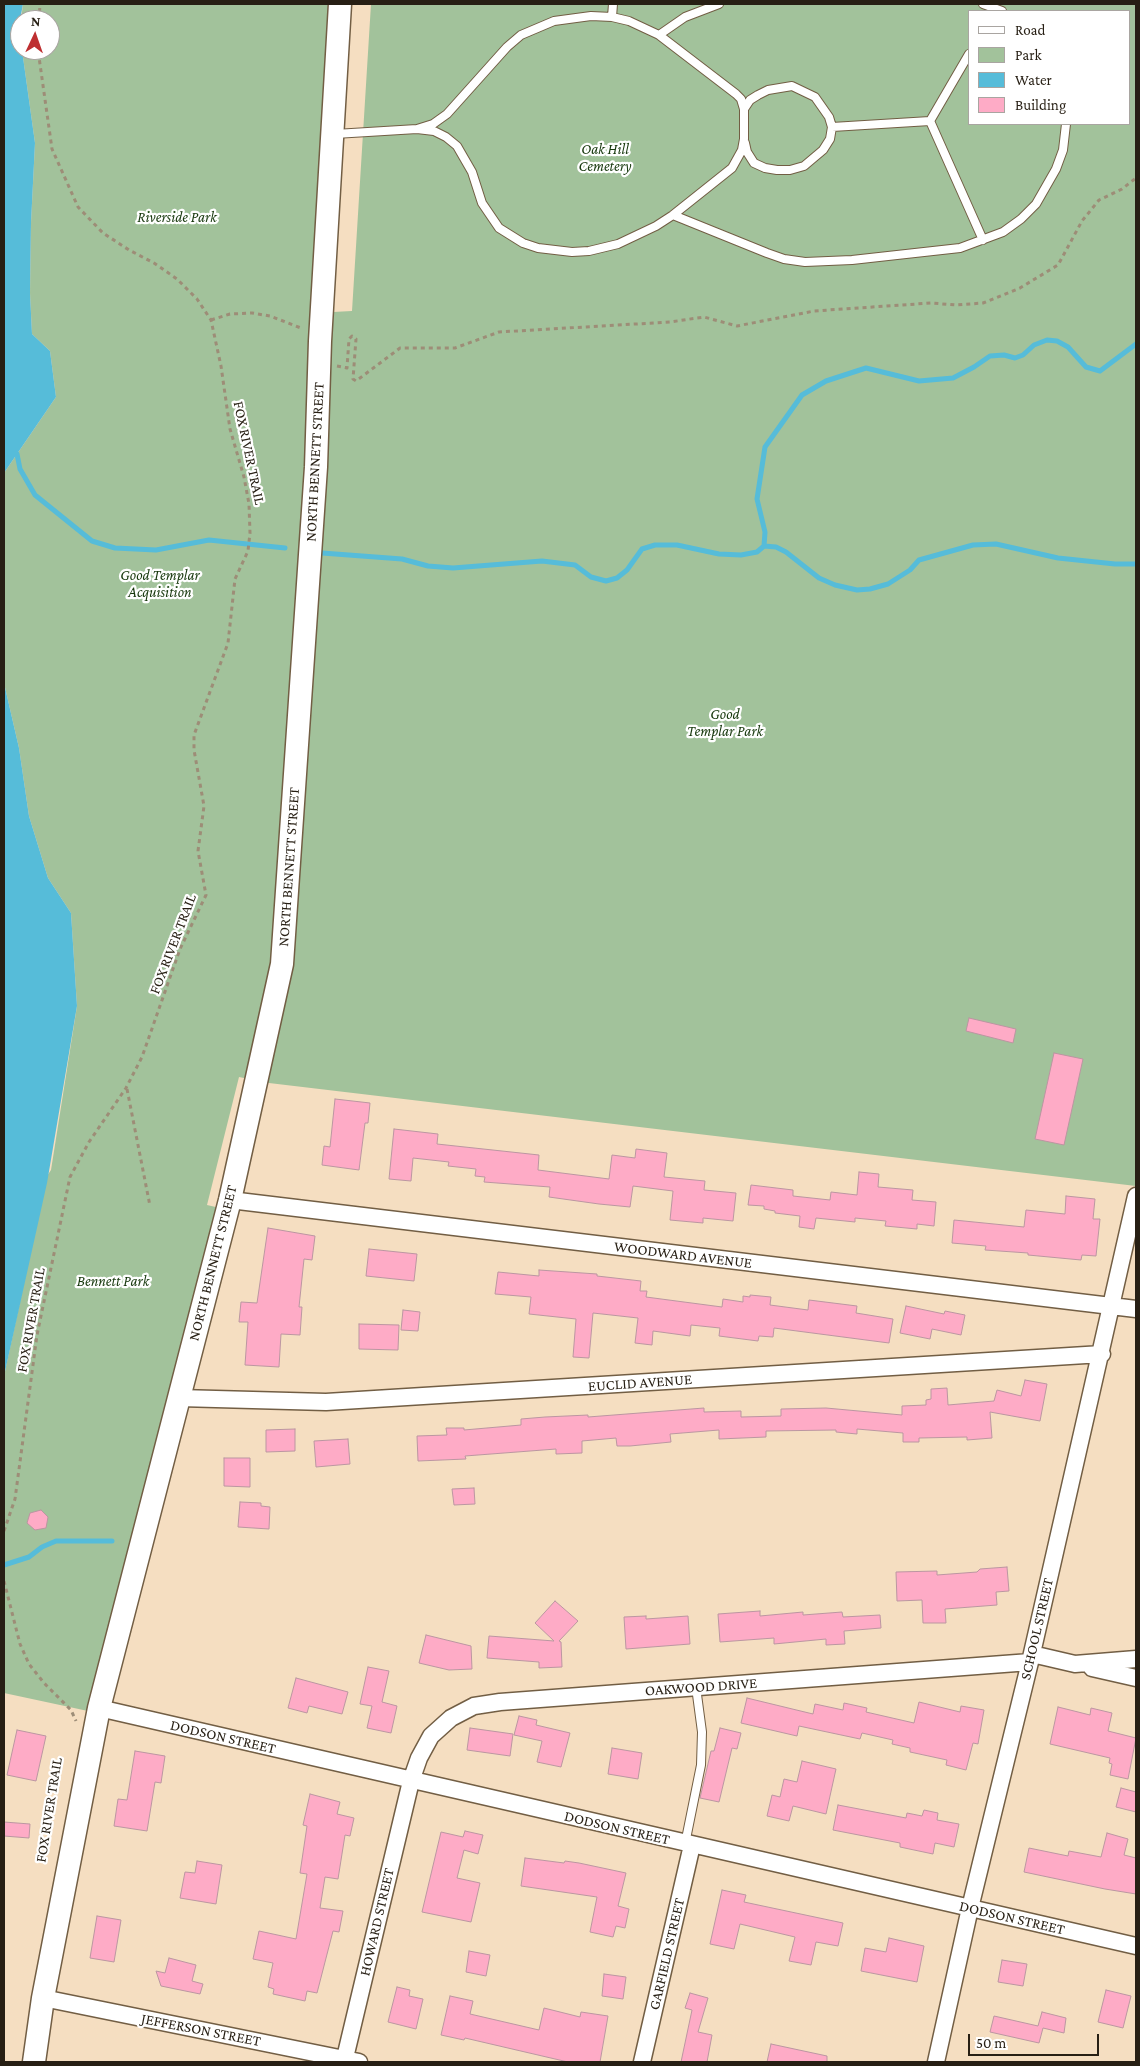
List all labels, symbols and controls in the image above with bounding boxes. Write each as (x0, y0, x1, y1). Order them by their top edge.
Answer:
north arrow (10, 10, 60, 60)
legend (968, 10, 1130, 125)
text: N (31, 13, 41, 29)
text: Road (1015, 22, 1045, 38)
text: Park (1015, 47, 1042, 63)
text: Water (1015, 72, 1052, 88)
text: Building (1015, 97, 1066, 113)
park label: Oak Hill Cemetery (578, 140, 632, 175)
park label: Riverside Park (137, 208, 217, 226)
street label: NORTH BENNETT STREET (302, 382, 328, 542)
street label: FOX RIVER TRAIL (229, 399, 269, 507)
park label: Good Templar Acquisition (120, 566, 200, 601)
park label: Good Templar Park (687, 705, 763, 740)
street label: NORTH BENNETT STREET (274, 787, 304, 947)
street label: FOX RIVER TRAIL (146, 891, 200, 997)
street label: NORTH BENNETT STREET (185, 1183, 241, 1343)
street label: WOODWARD AVENUE (613, 1238, 753, 1272)
street label: FOX RIVER TRAIL (13, 1266, 49, 1374)
park label: Bennett Park (77, 1272, 149, 1290)
street label: EUCLID AVENUE (587, 1370, 693, 1396)
street label: SCHOOL STREET (1017, 1576, 1057, 1682)
street label: OAKWOOD DRIVE (644, 1674, 758, 1700)
street label: DODSON STREET (169, 1716, 277, 1758)
street label: FOX RIVER TRAIL (32, 1756, 66, 1864)
street label: DODSON STREET (563, 1807, 671, 1849)
street label: HOWARD STREET (356, 1866, 398, 1978)
street label: GARFIELD STREET (645, 1896, 689, 2012)
street label: DODSON STREET (958, 1897, 1066, 1939)
street label: JEFFERSON STREET (140, 2010, 262, 2050)
scale bar (970, 2024, 1101, 2056)
text: 50 m (976, 2035, 1006, 2051)

